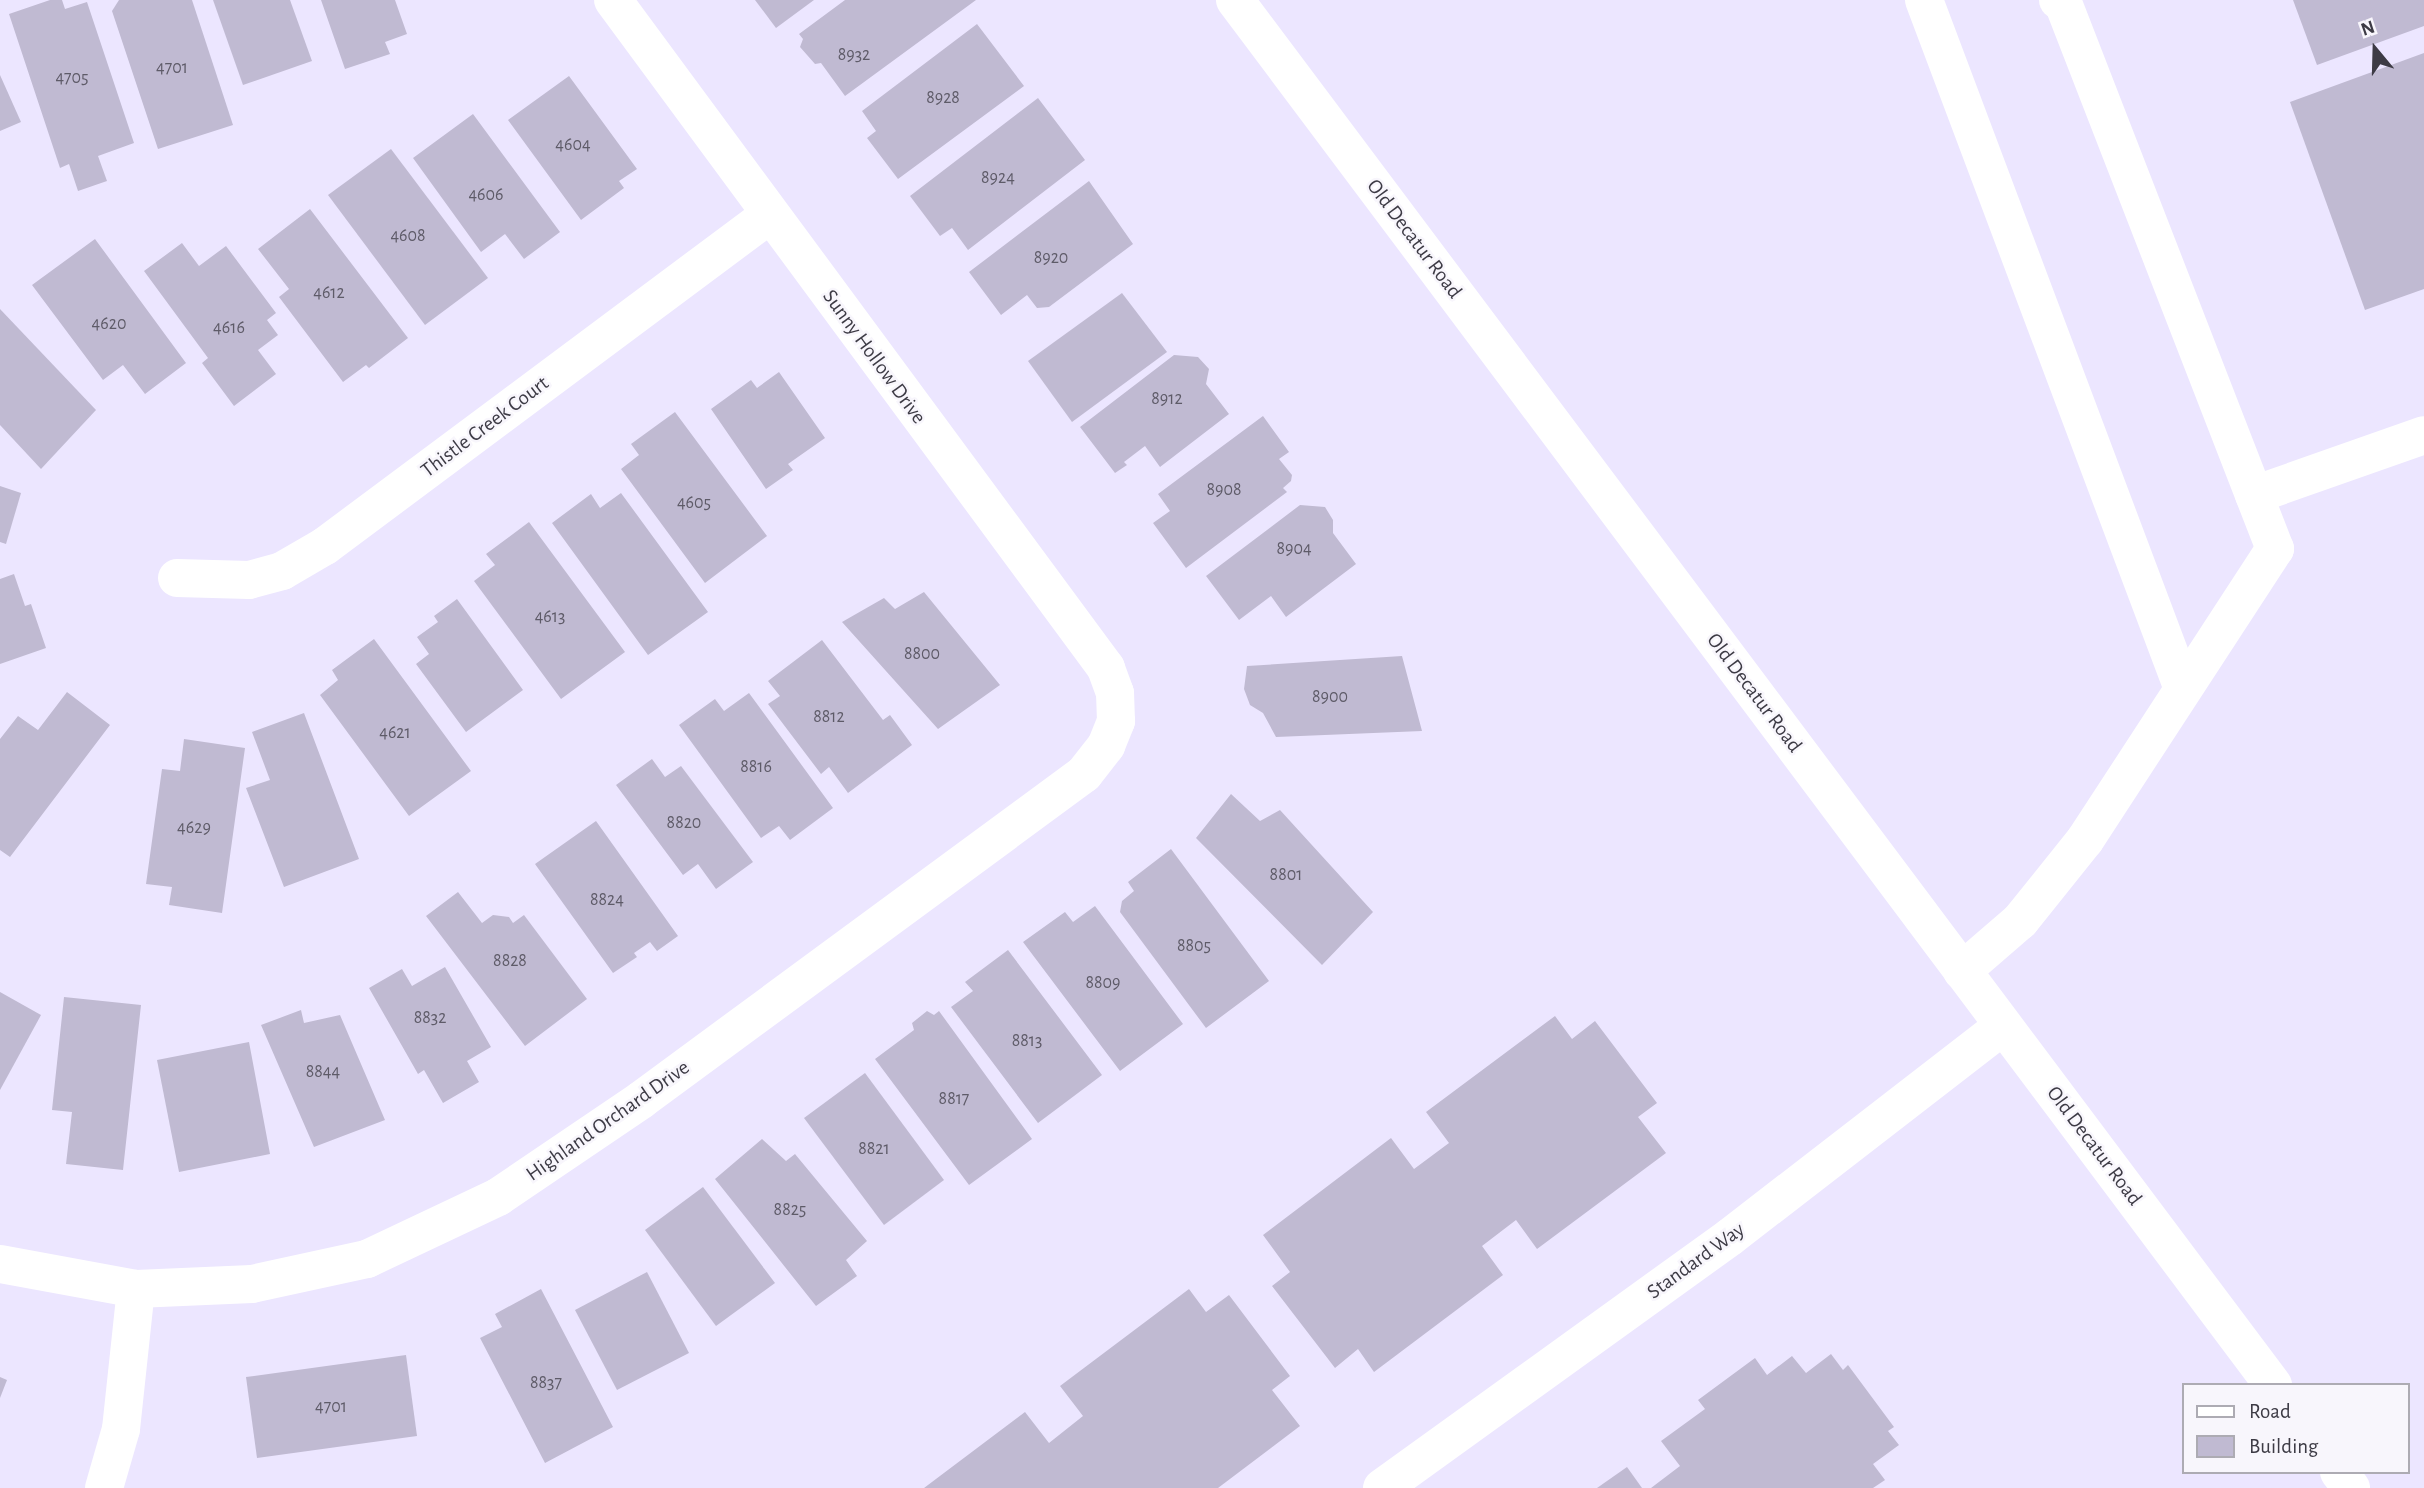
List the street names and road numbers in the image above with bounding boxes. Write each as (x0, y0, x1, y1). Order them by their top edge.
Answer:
street label: Old Decatur Road (1361, 174, 1467, 304)
street label: Sunny Hollow Drive (817, 285, 931, 429)
street label: Thistle Creek Court (416, 371, 554, 483)
street label: Old Decatur Road (1701, 628, 1807, 758)
street label: Highland Orchard Drive (521, 1055, 695, 1187)
street label: Old Decatur Road (2041, 1081, 2147, 1211)
street label: Standard Way (1642, 1217, 1750, 1305)

